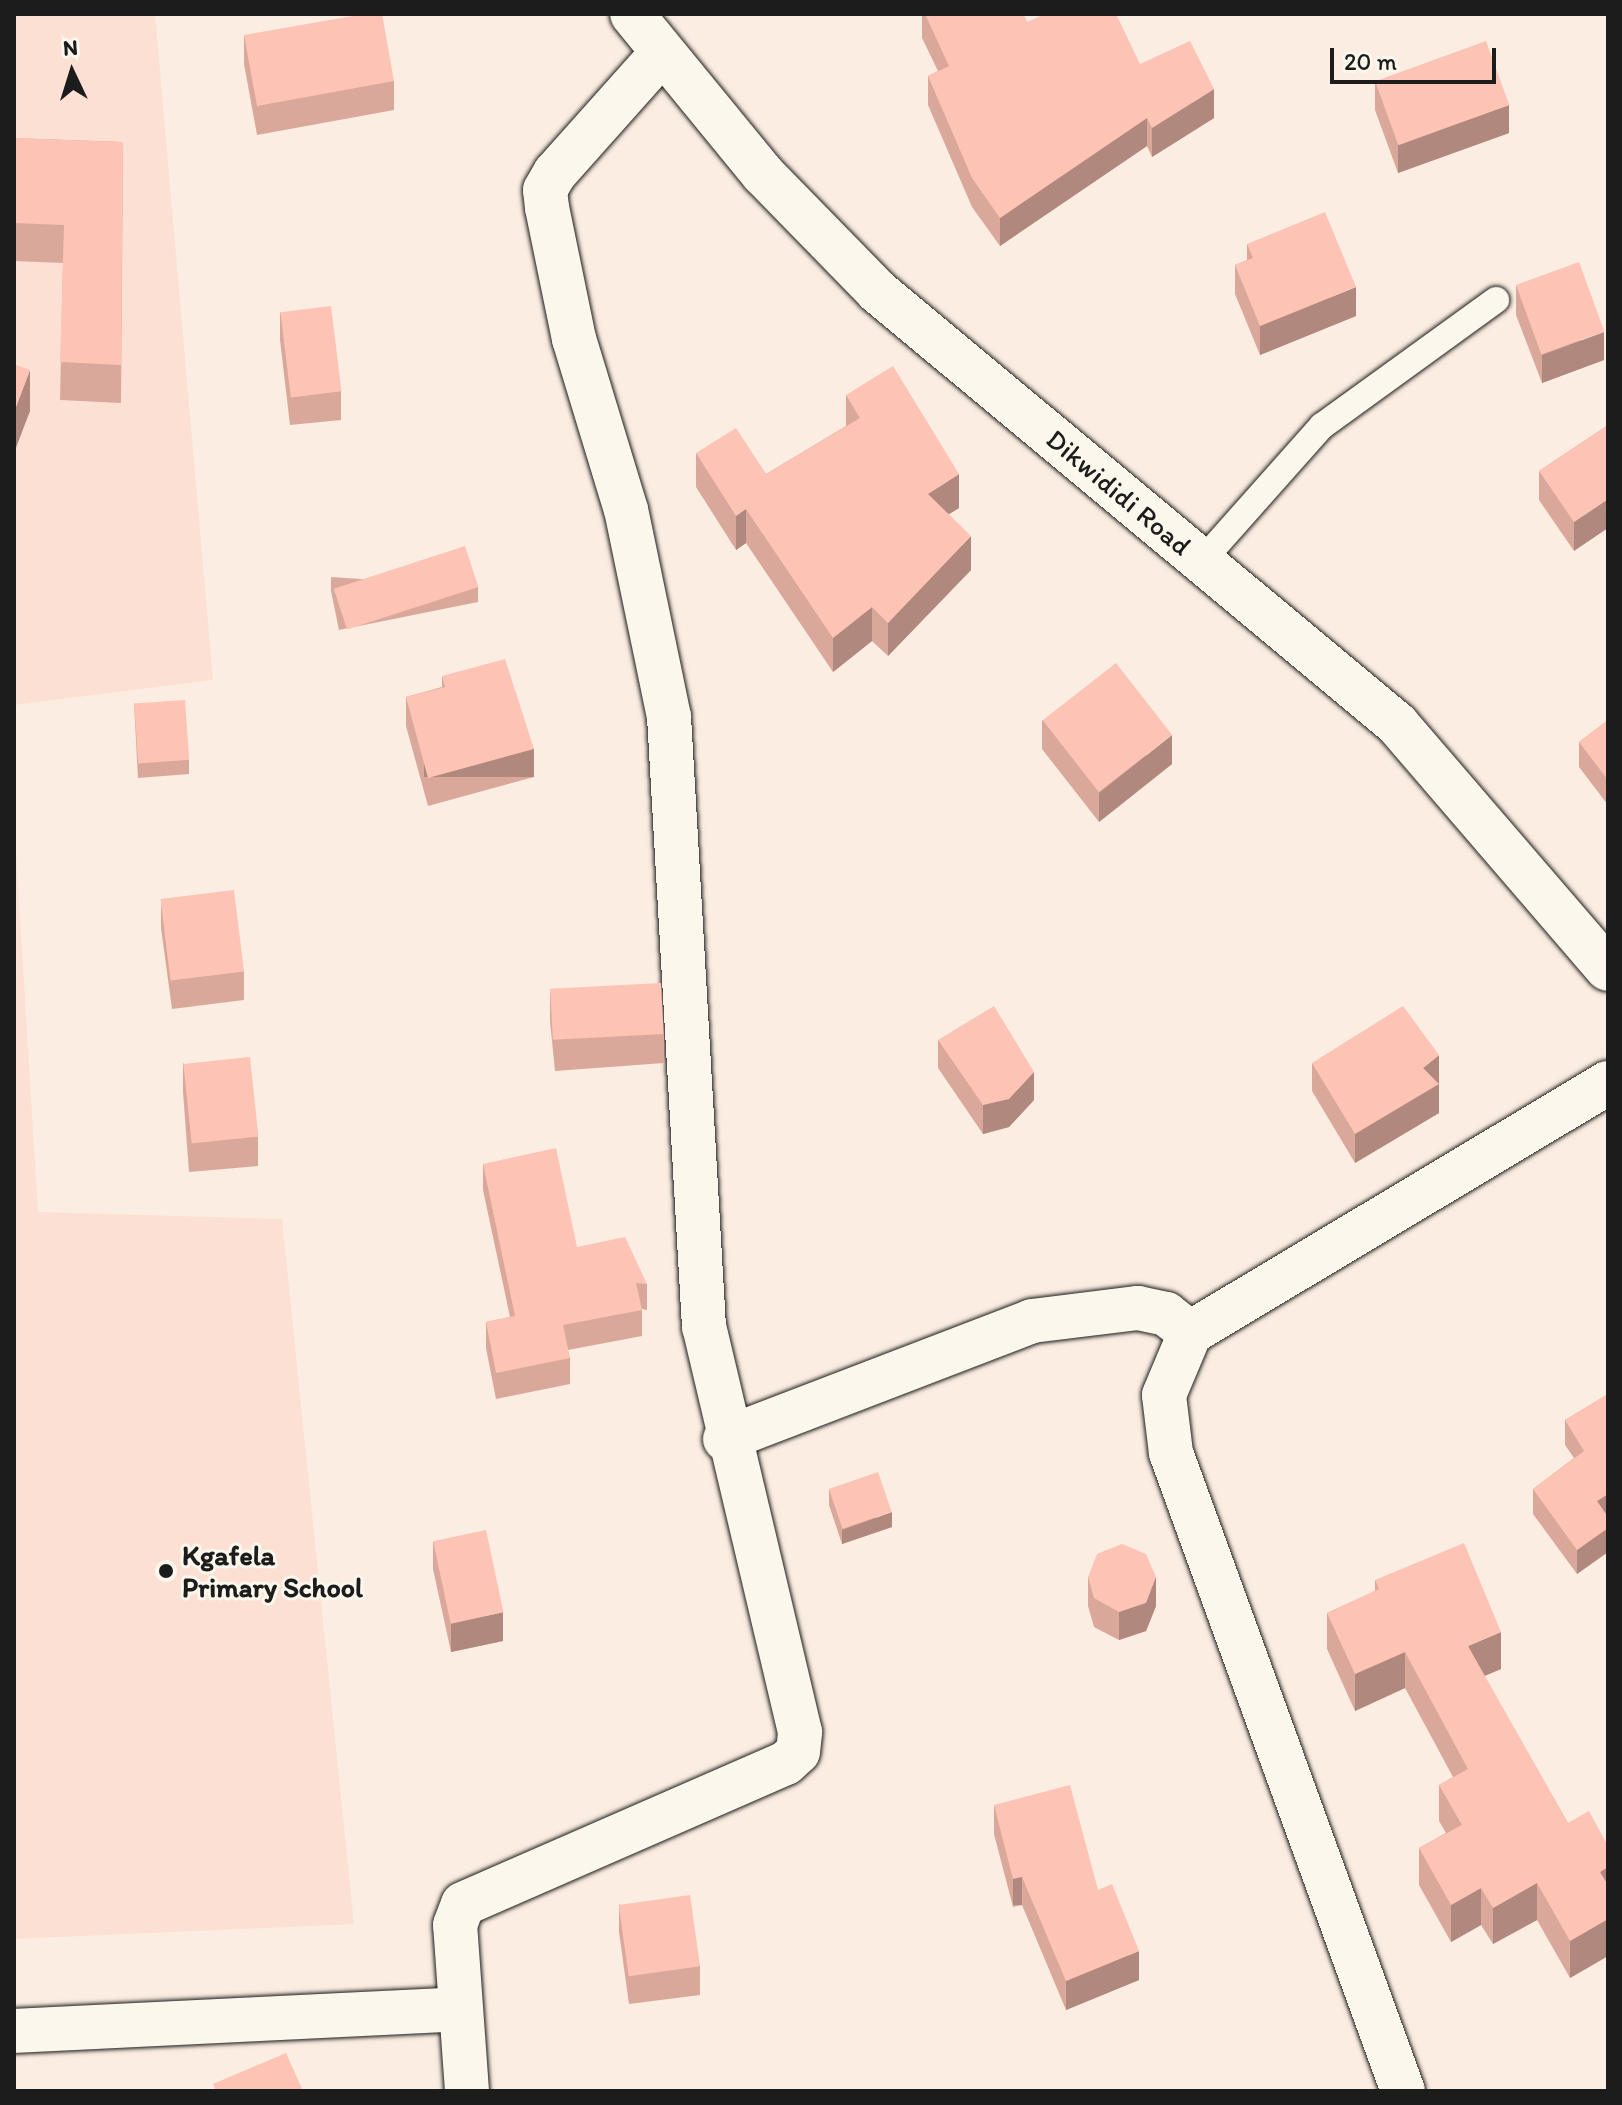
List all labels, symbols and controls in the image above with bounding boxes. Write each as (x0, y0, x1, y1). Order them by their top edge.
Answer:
north arrow (32, 32, 112, 112)
scale bar (1334, 32, 1500, 82)
text: N (62, 34, 79, 62)
text: 20 m (1344, 47, 1397, 76)
street label: Dikwididi Road (1040, 422, 1198, 562)
place label: Kgafela Primary School (182, 1538, 363, 1604)
marker: Kgafela Primary School (157, 1562, 175, 1580)

